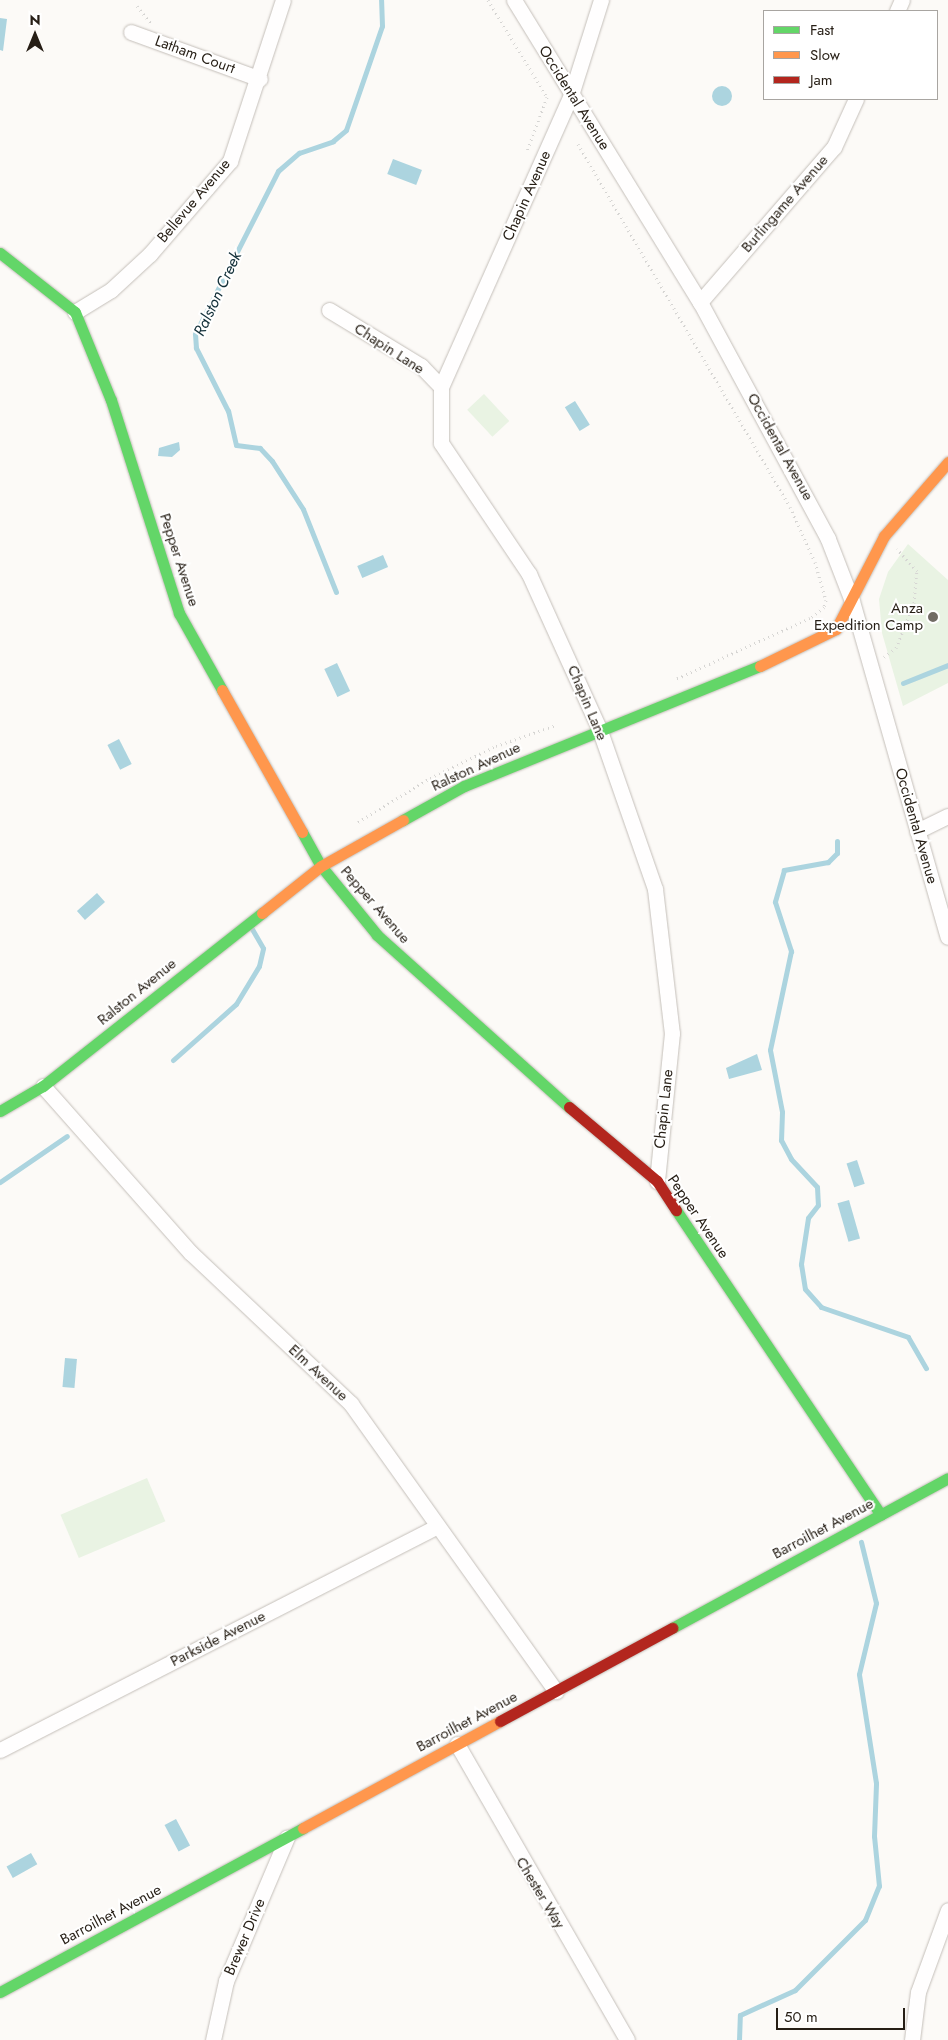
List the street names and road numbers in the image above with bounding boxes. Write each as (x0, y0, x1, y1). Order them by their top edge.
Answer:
street label: Latham Court (152, 32, 238, 78)
street label: Occidental Avenue (535, 42, 613, 154)
street label: Chapin Avenue (499, 148, 555, 244)
street label: Burlingame Avenue (738, 152, 832, 256)
street label: Bellevue Avenue (154, 155, 234, 247)
street label: Chapin Lane (351, 320, 427, 378)
street label: Occidental Avenue (743, 390, 817, 504)
street label: Pepper Avenue (156, 511, 202, 609)
street label: Chapin Lane (563, 663, 611, 743)
street label: Ralston Avenue (429, 739, 523, 795)
street label: Occidental Avenue (891, 766, 941, 886)
street label: Pepper Avenue (336, 863, 414, 947)
street label: Ralston Avenue (94, 955, 180, 1029)
street label: Chapin Lane (651, 1068, 677, 1150)
street label: Pepper Avenue (664, 1172, 732, 1262)
street label: Elm Avenue (285, 1341, 351, 1405)
street label: Barroilhet Avenue (769, 1495, 877, 1563)
street label: Parkside Avenue (168, 1607, 268, 1671)
street label: Barroilhet Avenue (413, 1688, 521, 1756)
street label: Chester Way (512, 1854, 568, 1932)
street label: Barroilhet Avenue (57, 1881, 165, 1949)
street label: Brewer Drive (221, 1896, 269, 1978)

